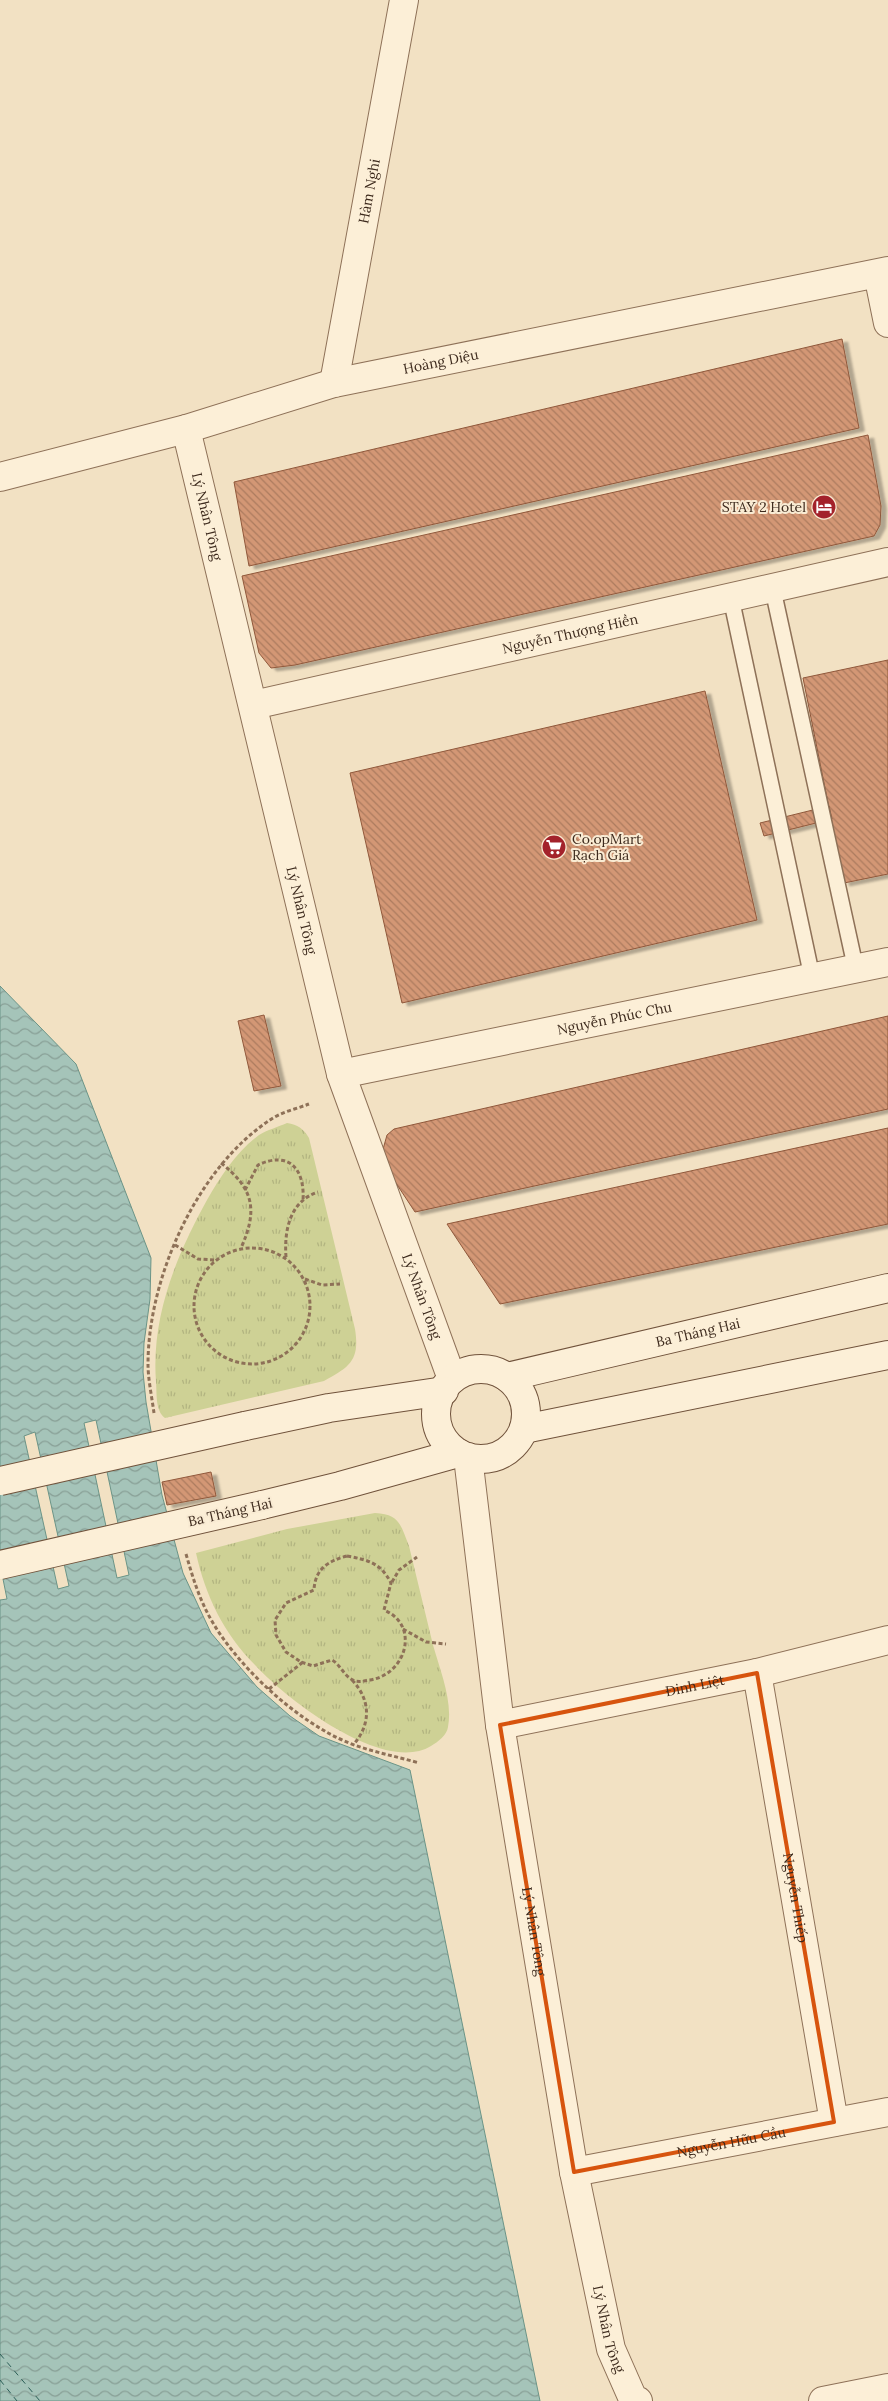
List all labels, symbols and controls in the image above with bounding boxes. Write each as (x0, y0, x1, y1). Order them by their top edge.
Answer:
street label: Hàm Nghi (354, 157, 384, 225)
street label: Hoàng Diệu (402, 345, 480, 378)
street label: Lý Nhân Tông (188, 471, 226, 563)
hotel icon: STAY 2 Hotel (811, 494, 837, 520)
place label: STAY 2 Hotel (722, 498, 806, 516)
street label: Nguyễn Thượng Hiền (501, 609, 640, 658)
place label: Co.opMart Rạch Giá (572, 830, 642, 864)
supermarket icon: Co.opMart Rạch Giá (541, 834, 567, 860)
street label: Lý Nhân Tông (282, 864, 321, 956)
street label: Nguyễn Phúc Chu (555, 998, 673, 1039)
street label: Lý Nhân Tông (398, 1251, 446, 1342)
street label: Ba Tháng Hai (654, 1314, 742, 1351)
street label: Ba Tháng Hai (186, 1494, 274, 1530)
street label: Đinh Liệt (664, 1671, 727, 1700)
street label: Nguyễn Thiếp (779, 1851, 812, 1944)
street label: Lý Nhân Tông (518, 1885, 550, 1977)
street label: Nguyễn Hữu Cầu (675, 2123, 787, 2161)
street label: Lý Nhân Tông (589, 2284, 629, 2376)

